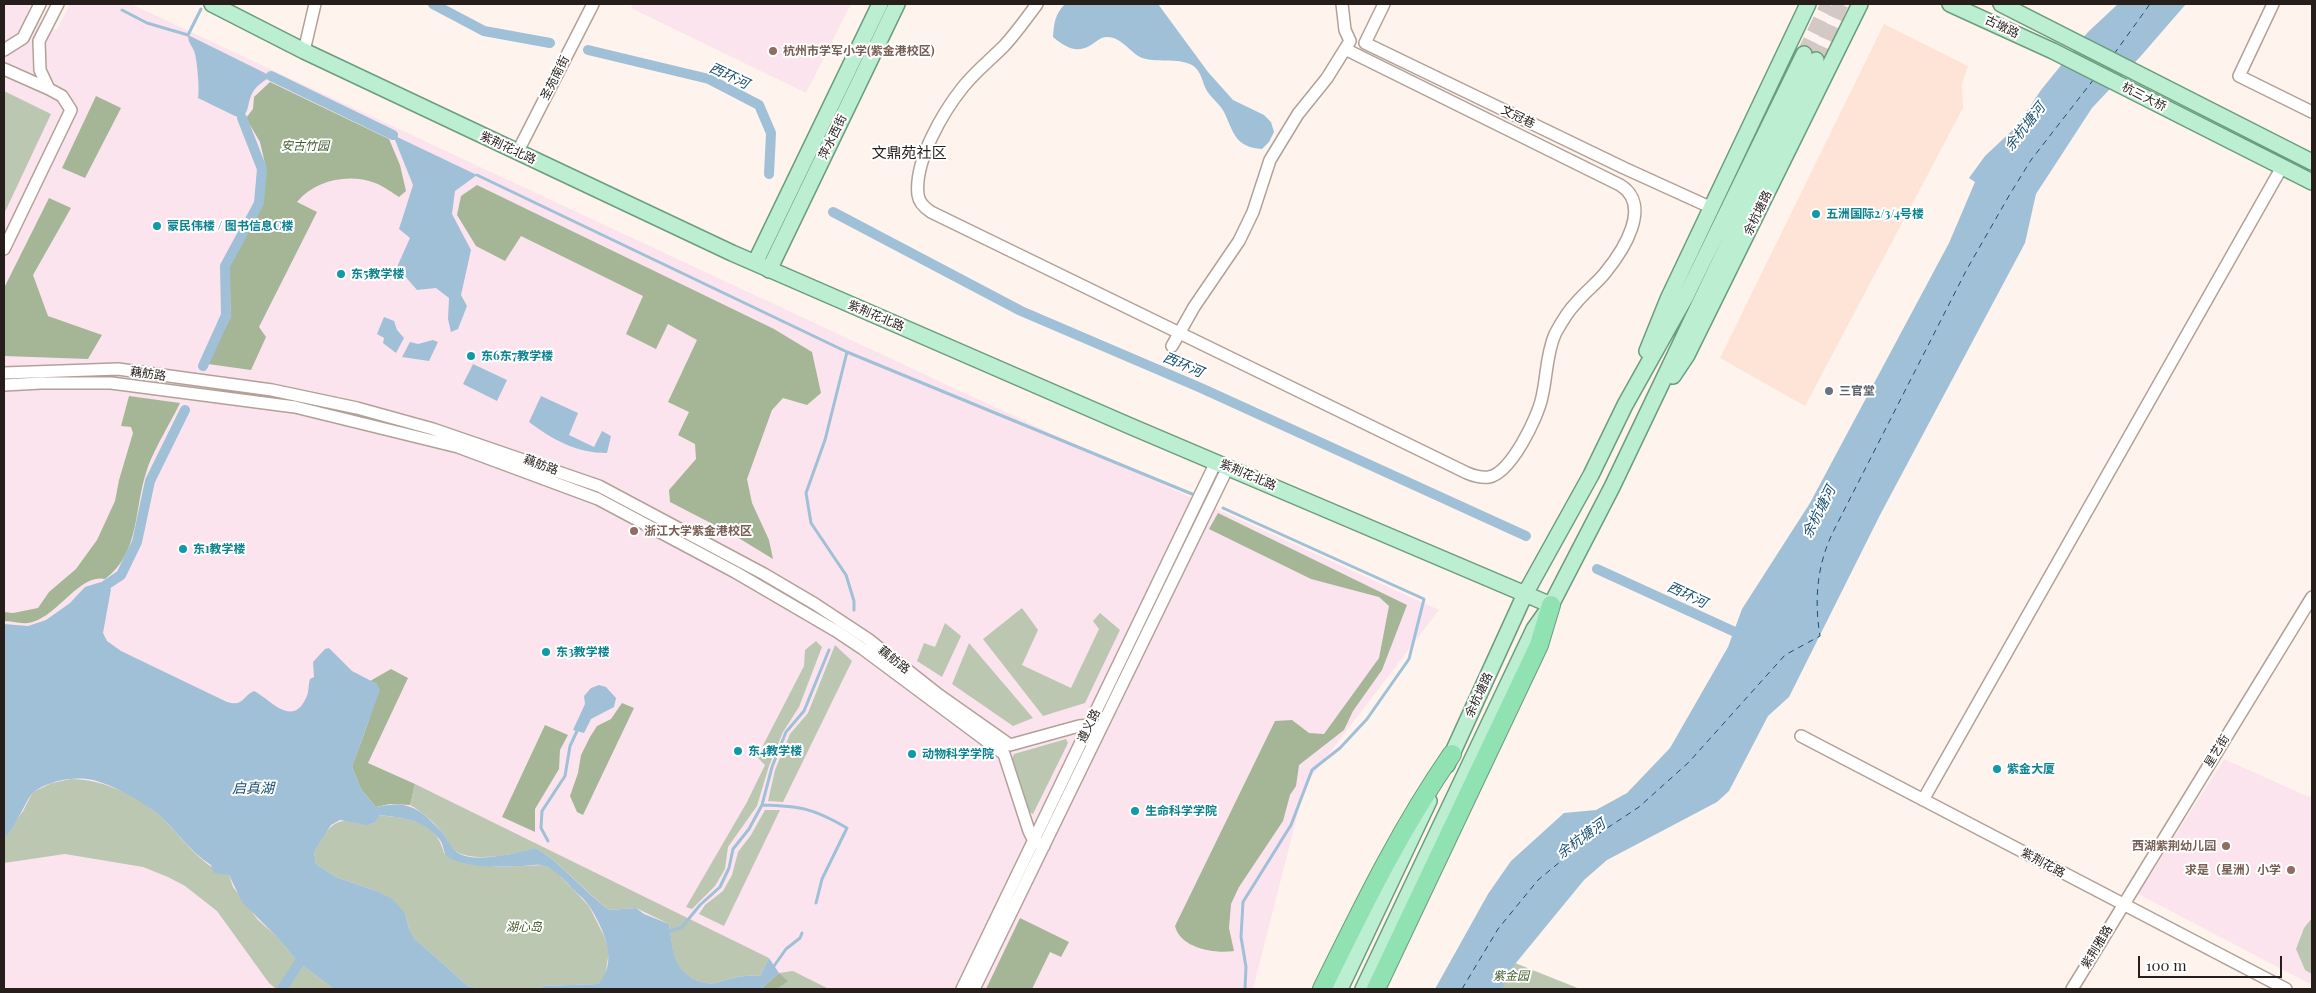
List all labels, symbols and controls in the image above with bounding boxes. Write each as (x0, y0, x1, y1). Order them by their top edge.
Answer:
street label: 古墩路 (1983, 13, 2021, 41)
place label: 杭州市学军小学(紫金港校区) (783, 44, 935, 58)
marker: 杭州市学军小学(紫金港校区) (767, 45, 779, 57)
street label: 圣苑南街 (538, 53, 572, 103)
water label: 西环河 (706, 60, 752, 92)
street label: 杭三大桥 (2119, 80, 2169, 114)
water label: 余杭塘河 (2001, 100, 2049, 154)
street label: 文冠巷 (1499, 103, 1537, 131)
street label: 萍水西街 (816, 112, 850, 162)
street label: 紫荆花北路 (478, 129, 538, 167)
park label: 安古竹园 (281, 139, 329, 153)
district label: 文鼎苑社区 (872, 144, 946, 162)
street label: 余杭塘路 (1741, 188, 1775, 238)
place label: 五洲国际2/3/4号楼 (1826, 207, 1924, 221)
marker: 五洲国际2/3/4号楼 (1810, 208, 1822, 220)
place label: 蒙民伟楼 / 图书信息C楼 (167, 219, 293, 233)
marker: 蒙民伟楼 / 图书信息C楼 (151, 220, 163, 232)
place label: 东5教学楼 (351, 267, 405, 281)
marker: 东5教学楼 (335, 268, 347, 280)
street label: 紫荆花北路 (846, 298, 906, 334)
place label: 东6东7教学楼 (481, 349, 553, 363)
water label: 西环河 (1160, 349, 1206, 381)
marker: 东6东7教学楼 (465, 350, 477, 362)
street label: 藕舫路 (129, 364, 167, 384)
place label: 三官堂 (1839, 384, 1875, 398)
marker: 三官堂 (1823, 385, 1835, 397)
street label: 藕舫路 (522, 452, 560, 478)
street label: 紫荆花北路 (1218, 457, 1278, 493)
water label: 余杭塘河 (1799, 483, 1839, 541)
place label: 浙江大学紫金港校区 (644, 524, 752, 538)
marker: 浙江大学紫金港校区 (628, 525, 640, 537)
place label: 东1教学楼 (193, 542, 246, 556)
marker: 东1教学楼 (177, 543, 189, 555)
water label: 西环河 (1664, 579, 1710, 611)
street label: 藕舫路 (875, 643, 913, 677)
place label: 东3教学楼 (556, 645, 610, 659)
marker: 东3教学楼 (540, 646, 552, 658)
street label: 余杭塘路 (1462, 670, 1496, 720)
street label: 遵义路 (1075, 707, 1103, 745)
street label: 星艺街 (2201, 732, 2233, 770)
place label: 东4教学楼 (748, 744, 802, 758)
marker: 东4教学楼 (732, 745, 744, 757)
place label: 动物科学学院 (922, 747, 994, 761)
marker: 动物科学学院 (906, 748, 918, 760)
place label: 紫金大厦 (2007, 762, 2055, 776)
marker: 紫金大厦 (1991, 763, 2003, 775)
water label: 启真湖 (232, 781, 274, 797)
place label: 生命科学学院 (1145, 804, 1217, 818)
marker: 生命科学学院 (1129, 805, 1141, 817)
water label: 余杭塘河 (1553, 816, 1609, 862)
place label: 西湖紫荆幼儿园 (2132, 839, 2216, 853)
marker: 西湖紫荆幼儿园 (2220, 840, 2232, 852)
street label: 紫荆花路 (2018, 845, 2068, 881)
place label: 求是（星洲）小学 (2185, 863, 2281, 877)
marker: 求是（星洲）小学 (2285, 864, 2297, 876)
park label: 湖心岛 (506, 920, 542, 934)
street label: 紫荆雅路 (2078, 923, 2116, 971)
scale bar (2141, 946, 2285, 978)
text: 100 m (2146, 955, 2187, 975)
park label: 紫金园 (1493, 969, 1529, 983)

